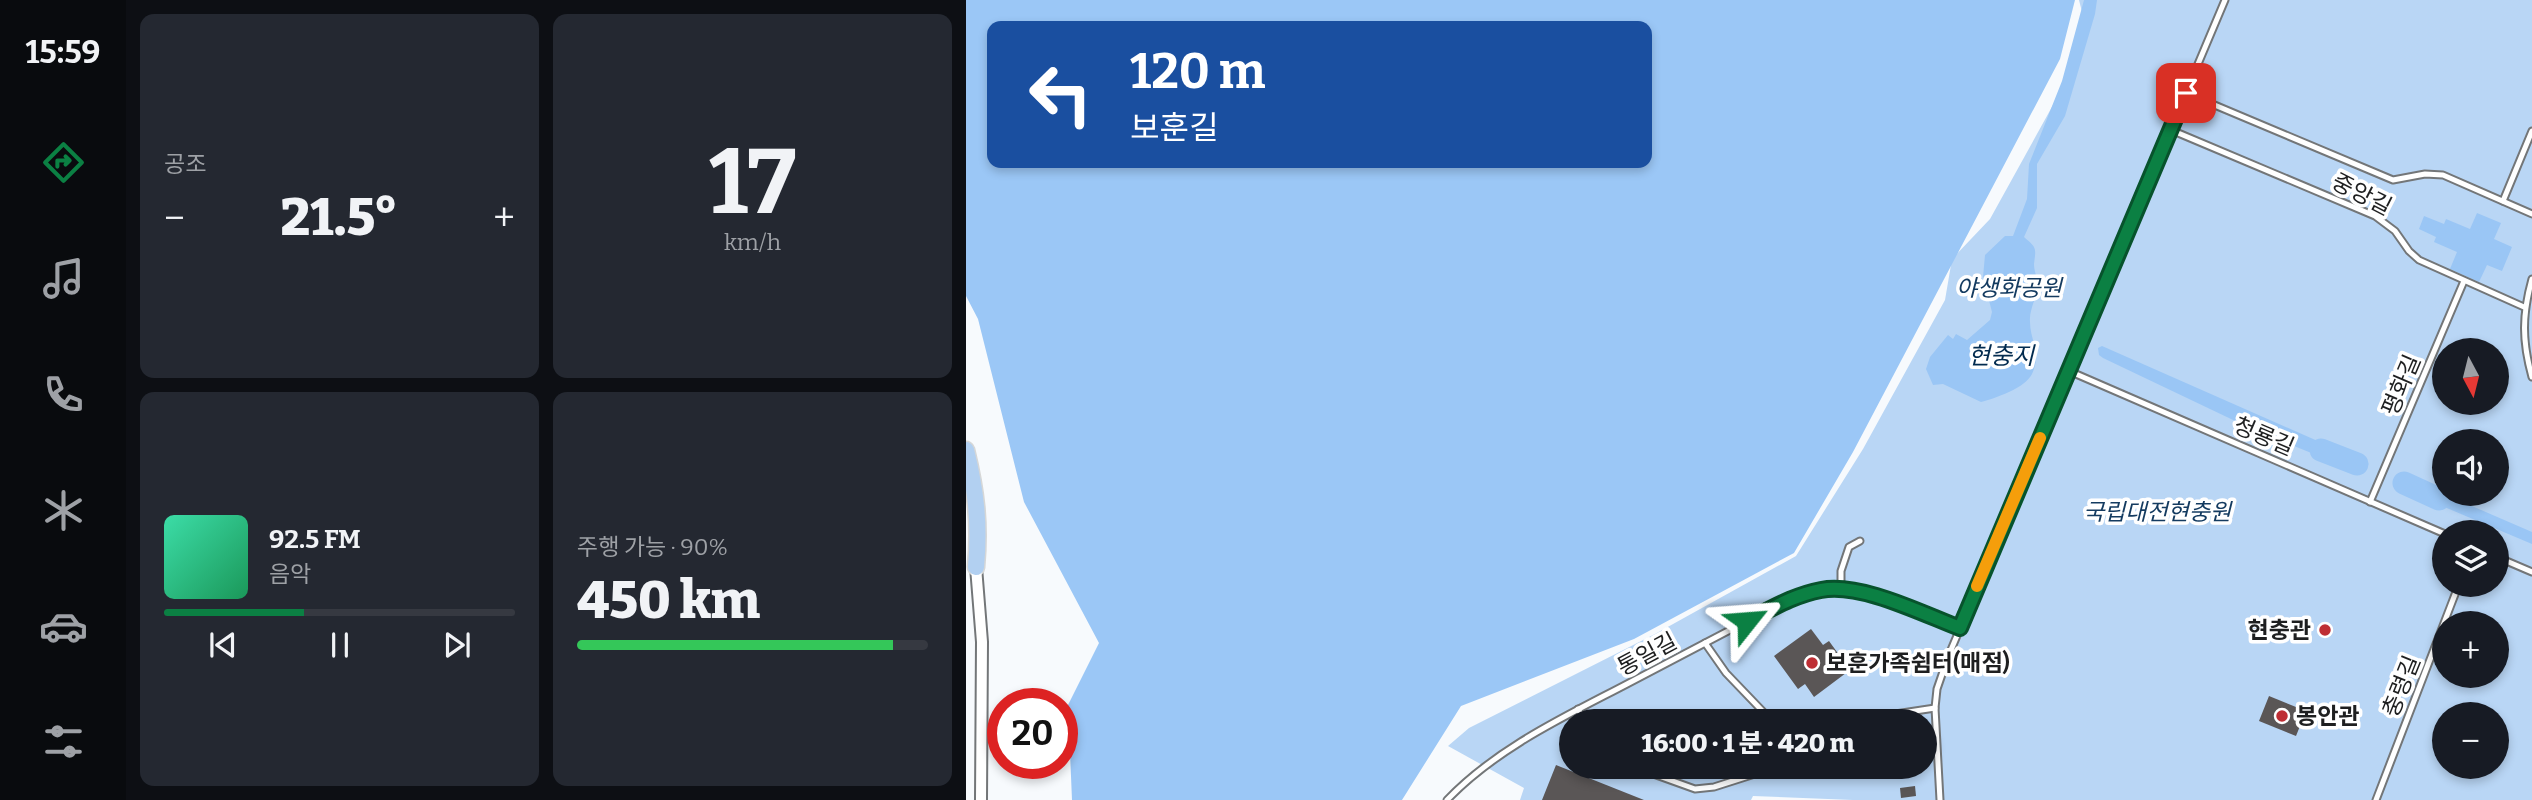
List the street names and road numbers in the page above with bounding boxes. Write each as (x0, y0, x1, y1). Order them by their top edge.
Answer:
street label: 중앙길 (2327, 167, 2397, 221)
street label: 평화길 (2376, 350, 2426, 420)
street label: 청룡길 (2229, 411, 2299, 461)
street label: 통일길 (1612, 627, 1682, 681)
street label: 충령길 (2376, 651, 2426, 721)

